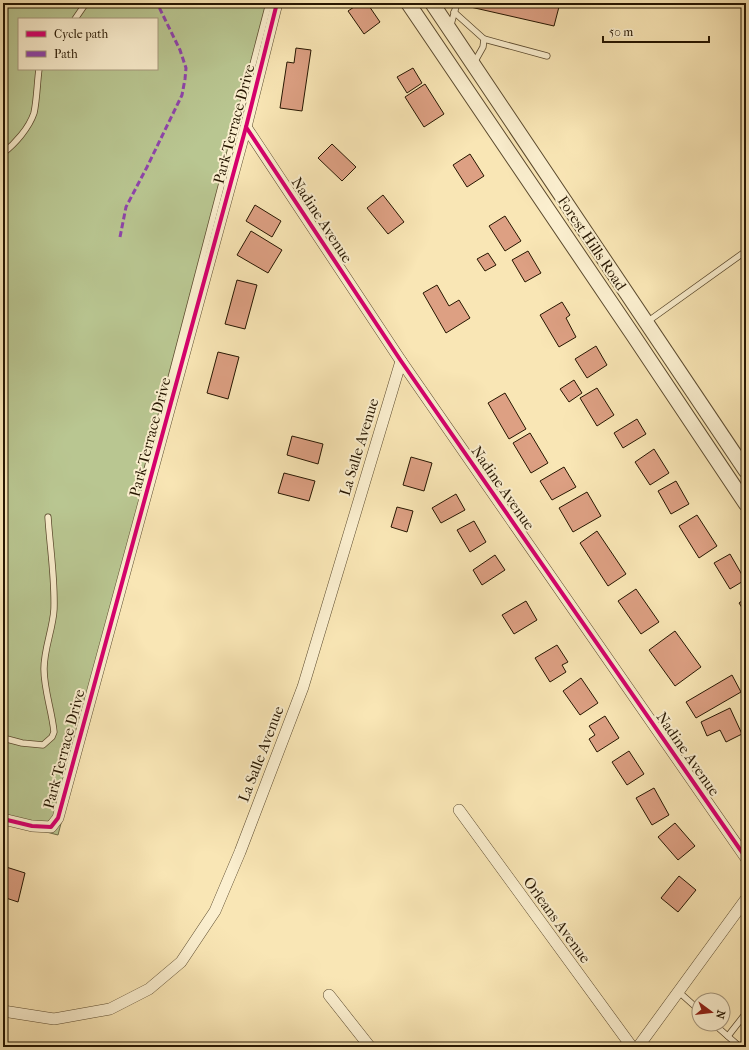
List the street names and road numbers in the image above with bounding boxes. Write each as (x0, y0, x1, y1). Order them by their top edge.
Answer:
street label: Park Terrace Drive (209, 62, 259, 186)
street label: Nadine Avenue (288, 174, 357, 267)
street label: Forest Hills Road (554, 192, 631, 294)
street label: Park Terrace Drive (125, 375, 175, 499)
street label: La Salle Avenue (336, 395, 383, 498)
street label: Nadine Avenue (467, 443, 539, 534)
street label: Park Terrace Drive (39, 687, 89, 811)
street label: La Salle Avenue (234, 703, 288, 804)
street label: Nadine Avenue (652, 709, 724, 800)
street label: Orleans Avenue (520, 873, 595, 967)

